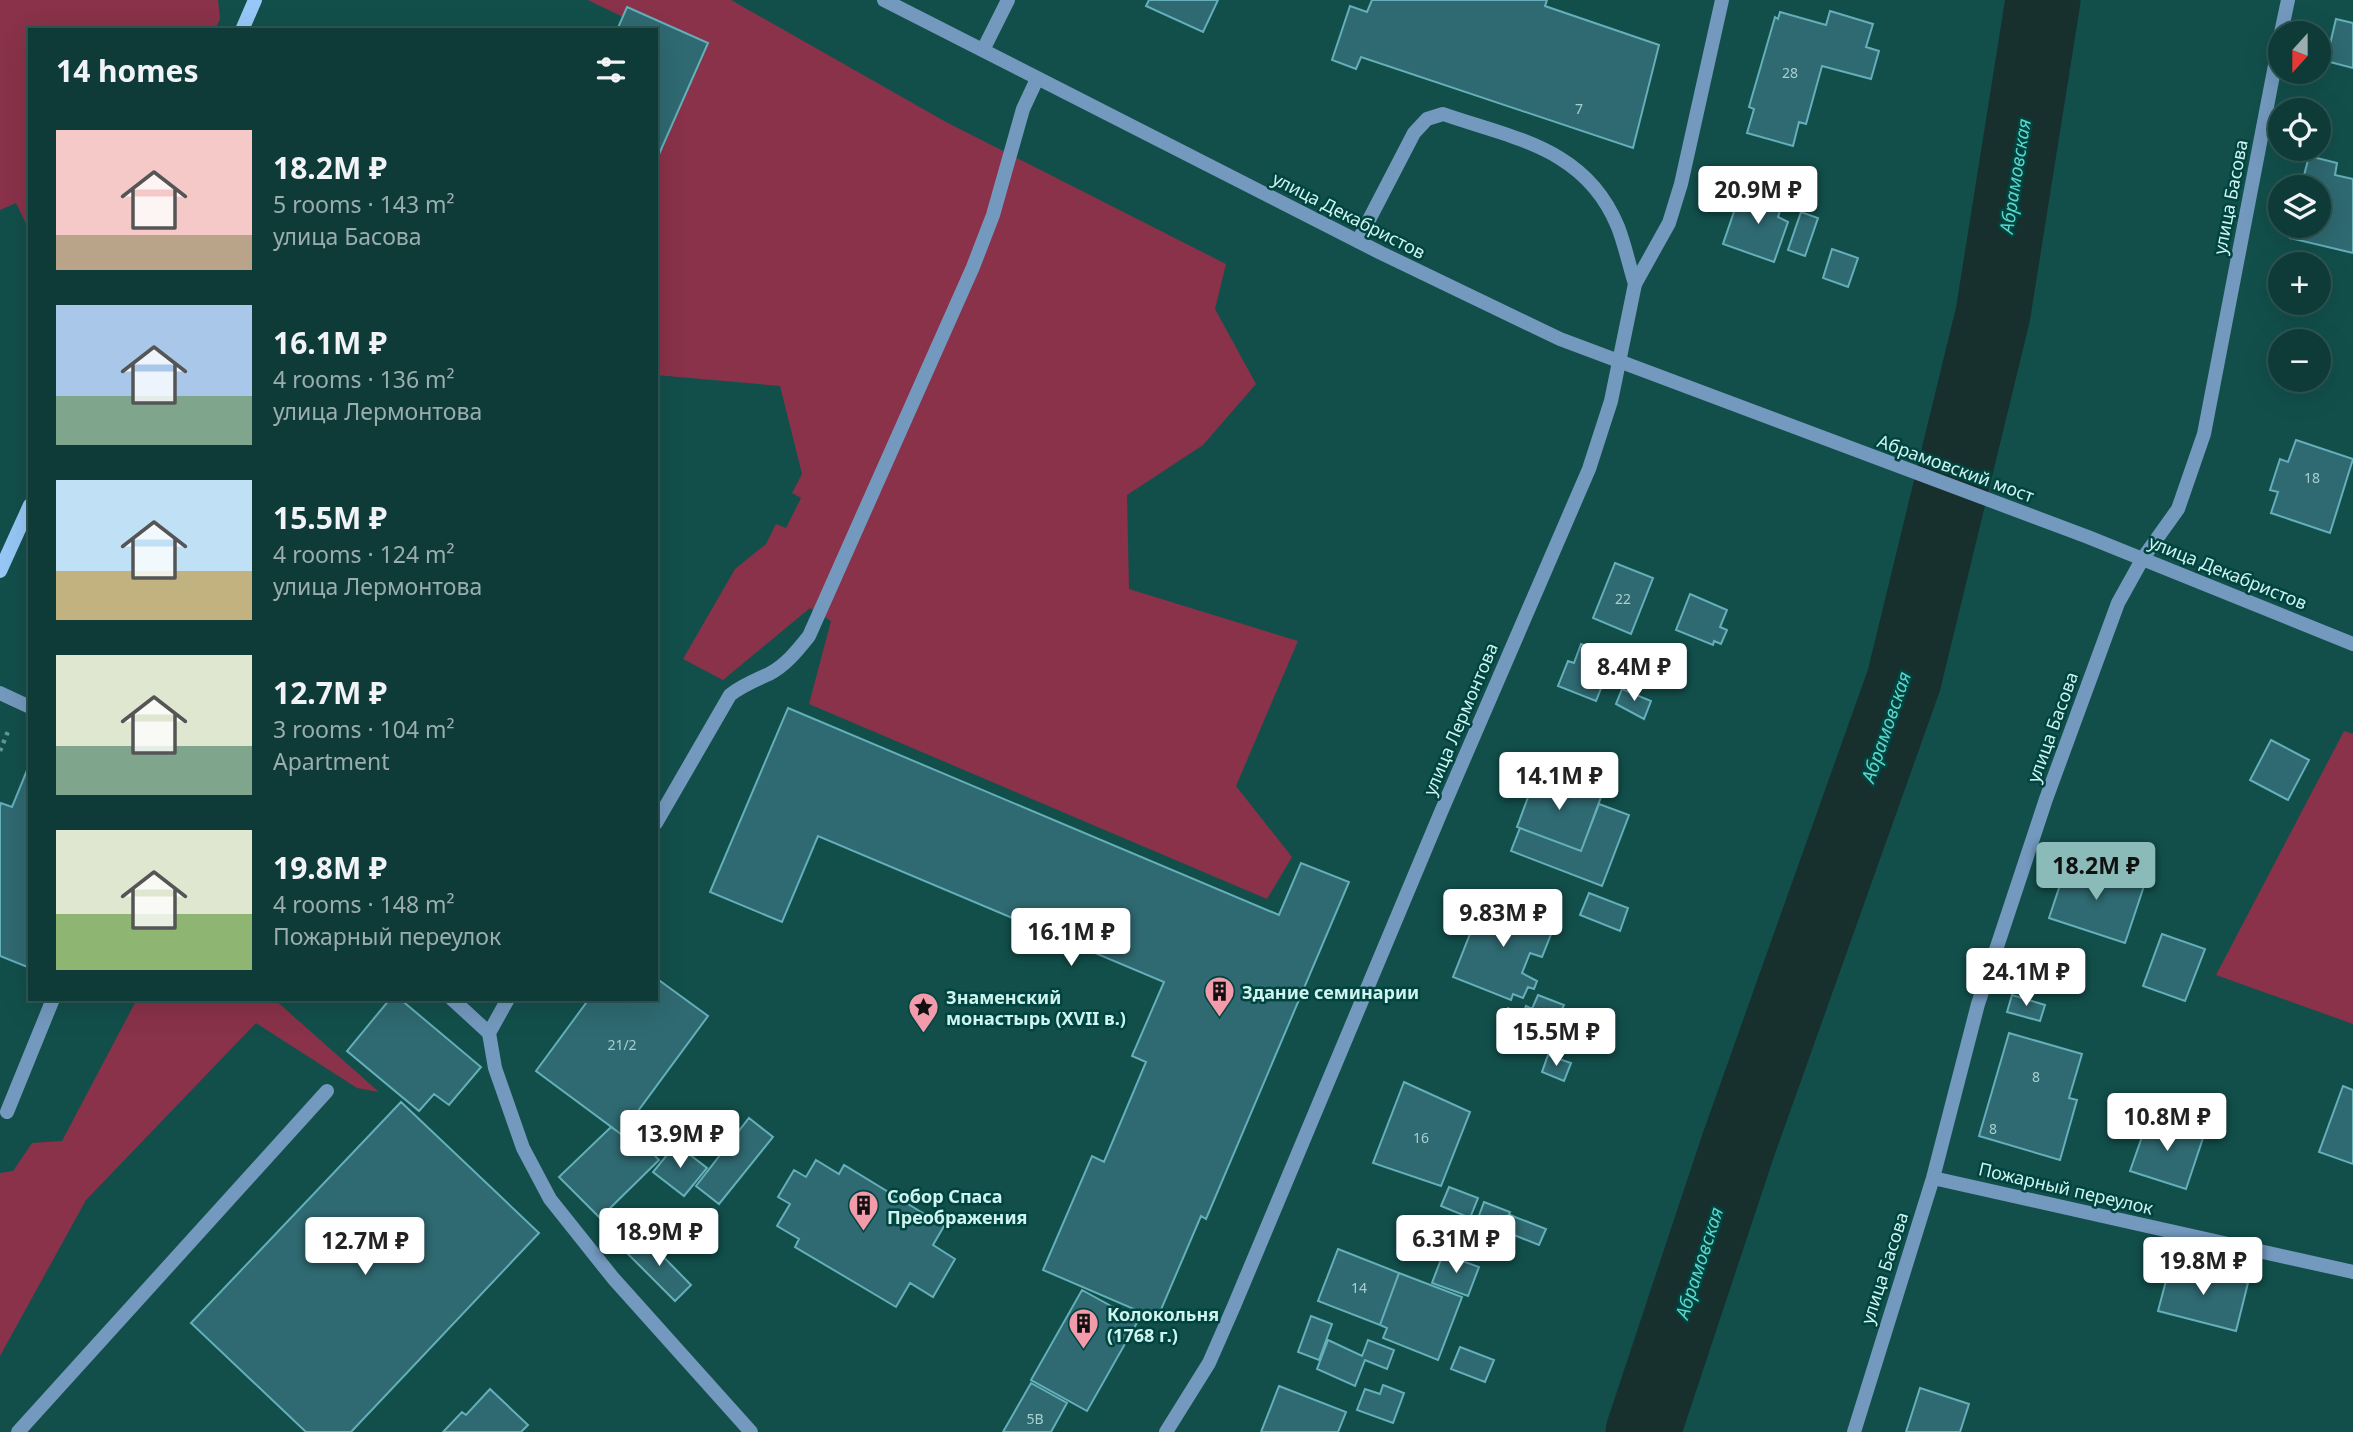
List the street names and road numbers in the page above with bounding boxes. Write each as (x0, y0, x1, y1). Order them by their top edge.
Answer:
street label: улица Басова (2207, 138, 2253, 256)
street label: улица Декабристов (1268, 166, 1430, 264)
street label: Абрамовский мост (1874, 428, 2038, 508)
street label: улица Декабристов (2145, 529, 2311, 615)
street label: улица Лермонтова (1417, 639, 1503, 799)
street label: улица Басова (2021, 668, 2083, 786)
street label: Пожарный переулок (1976, 1156, 2156, 1220)
street label: улица Басова (1855, 1209, 1913, 1327)

